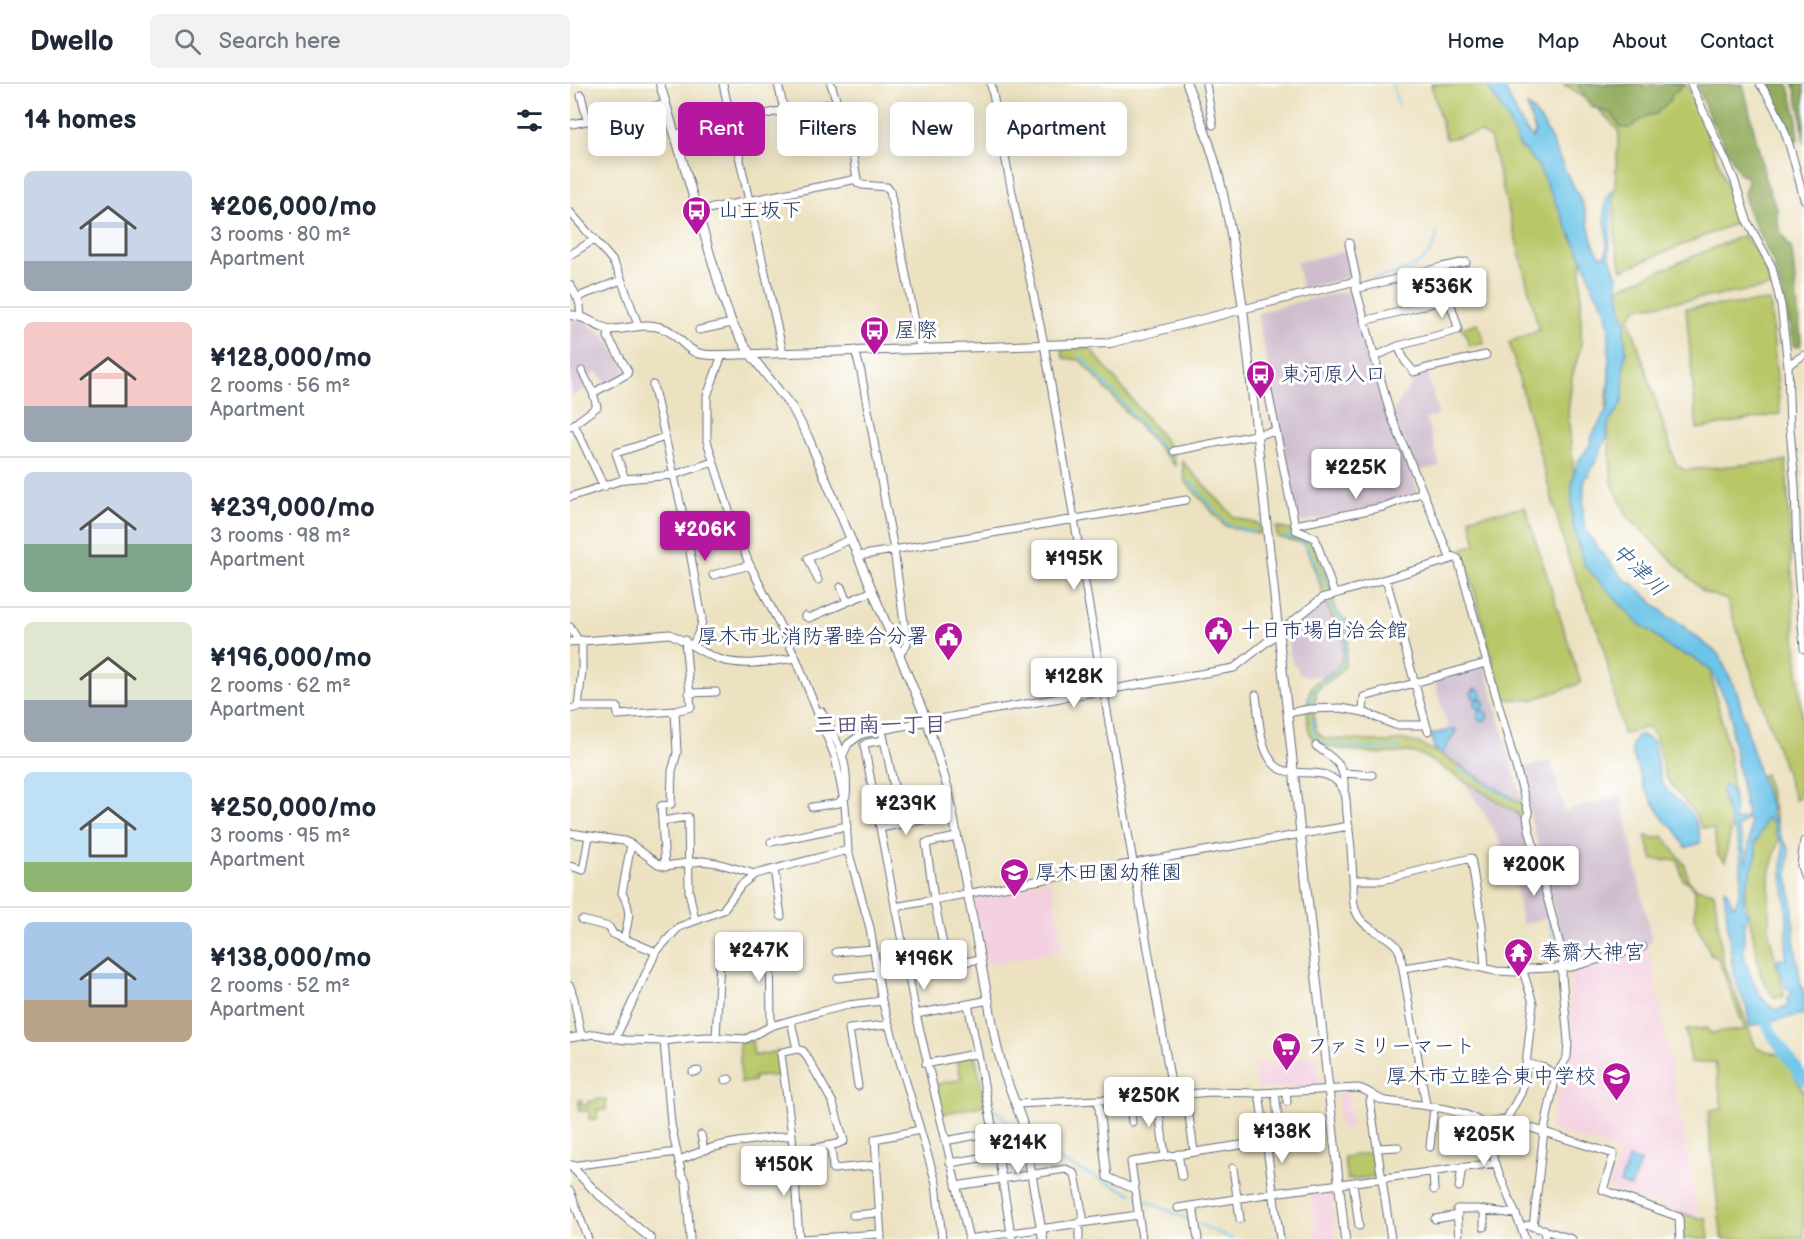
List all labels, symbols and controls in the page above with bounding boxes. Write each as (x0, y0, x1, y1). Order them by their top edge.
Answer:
search box (150, 14, 570, 68)
text: Dwello (30, 25, 114, 58)
icon: search (171, 25, 204, 58)
text: Search here (219, 28, 341, 55)
text: Home (1447, 29, 1504, 54)
text: Map (1537, 29, 1579, 54)
text: About (1612, 29, 1667, 54)
text: Contact (1700, 29, 1774, 54)
chip: Buy (588, 102, 666, 156)
chip: Rent (678, 102, 765, 156)
chip: Filters (777, 102, 878, 156)
chip: New (890, 102, 974, 156)
chip: Apartment (986, 102, 1127, 156)
icon: filters (513, 104, 546, 137)
text: 14 homes (24, 105, 136, 136)
text: ¥206,000/mo (210, 192, 377, 223)
bus stop icon: 山王坂下 (681, 194, 713, 236)
icon: home (72, 195, 144, 267)
place label: 山王坂下 (718, 198, 802, 223)
text: 3 rooms · 80 m² (210, 223, 351, 247)
text: Apartment (210, 247, 305, 271)
pin: ¥536K (1400, 268, 1484, 319)
text: ¥536K (1411, 275, 1473, 299)
bus stop icon: 屋際 (858, 314, 890, 356)
place label: 屋際 (895, 318, 937, 343)
text: ¥128,000/mo (210, 343, 372, 374)
icon: home (72, 346, 144, 418)
bus stop icon: 東河原入口 (1244, 358, 1276, 400)
place label: 東河原入口 (1281, 362, 1386, 387)
text: 2 rooms · 56 m² (210, 374, 350, 398)
text: Apartment (210, 398, 305, 422)
pin: ¥225K (1314, 449, 1398, 500)
text: ¥225K (1325, 456, 1387, 480)
text: ¥239,000/mo (210, 493, 375, 524)
icon: home (72, 496, 144, 568)
pin: ¥206K (663, 511, 747, 562)
text: ¥206K (674, 518, 736, 542)
text: 3 rooms · 98 m² (210, 524, 351, 548)
water label: 中津川 (1606, 537, 1672, 603)
pin: ¥195K (1032, 540, 1116, 591)
text: ¥195K (1045, 547, 1103, 571)
text: Apartment (210, 548, 305, 572)
public building icon: 十日市場自治会館 (1203, 614, 1235, 656)
place label: 十日市場自治会館 (1240, 618, 1408, 643)
public building icon: 厚木市北消防署睦合分署 (933, 620, 965, 662)
place label: 厚木市北消防署睦合分署 (697, 624, 928, 649)
text: ¥196,000/mo (210, 643, 371, 674)
icon: home (72, 646, 144, 718)
pin: ¥128K (1032, 658, 1116, 709)
text: ¥128K (1045, 665, 1103, 689)
text: 2 rooms · 62 m² (210, 674, 351, 698)
text: Apartment (210, 698, 305, 722)
district label: 三田南一丁目 (814, 712, 946, 739)
pin: ¥239K (864, 785, 948, 836)
text: ¥239K (876, 792, 936, 816)
text: ¥250,000/mo (210, 793, 376, 824)
icon: home (72, 796, 144, 868)
text: 3 rooms · 95 m² (210, 824, 350, 848)
pin: ¥200K (1492, 846, 1576, 897)
text: Apartment (210, 848, 305, 872)
text: ¥200K (1503, 853, 1565, 877)
school or university icon: 厚木田園幼稚園 (998, 856, 1030, 898)
place label: 厚木田園幼稚園 (1035, 860, 1182, 885)
pin: ¥247K (717, 932, 801, 983)
temple icon: 奉齋大神宮 (1503, 936, 1535, 978)
text: ¥247K (729, 939, 789, 963)
pin: ¥196K (882, 940, 966, 991)
place label: 奉齋大神宮 (1540, 940, 1645, 965)
text: ¥138,000/mo (210, 943, 371, 974)
icon: home (72, 946, 144, 1018)
text: ¥196K (895, 947, 953, 971)
text: 2 rooms · 52 m² (210, 974, 350, 998)
text: Apartment (210, 998, 305, 1022)
supermarket icon: ファミリーマート (1270, 1030, 1302, 1072)
place label: ファミリーマート (1307, 1034, 1475, 1059)
school or university icon: 厚木市立睦合東中学校 (1601, 1060, 1633, 1102)
place label: 厚木市立睦合東中学校 (1386, 1064, 1596, 1089)
pin: ¥250K (1107, 1077, 1191, 1128)
text: ¥250K (1118, 1084, 1180, 1108)
pin: ¥138K (1240, 1113, 1324, 1164)
pin: ¥205K (1442, 1116, 1526, 1167)
text: ¥138K (1253, 1120, 1311, 1144)
text: ¥205K (1453, 1123, 1515, 1147)
pin: ¥214K (976, 1124, 1060, 1175)
text: ¥214K (989, 1131, 1047, 1155)
pin: ¥150K (742, 1146, 826, 1197)
text: ¥150K (755, 1153, 813, 1177)

